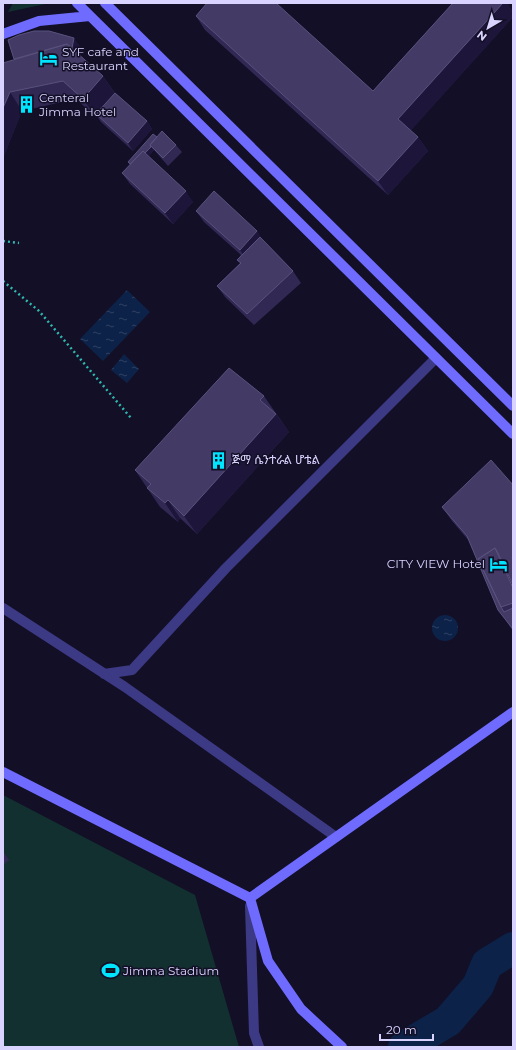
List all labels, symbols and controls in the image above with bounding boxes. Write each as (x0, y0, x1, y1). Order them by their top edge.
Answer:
north arrow (468, 8, 508, 48)
text: N (474, 28, 490, 44)
place label: SYF cafe and Restaurant (62, 44, 139, 73)
hotel icon: SYF cafe and Restaurant (39, 49, 59, 69)
place label: Centeral Jimma Hotel (38, 90, 116, 119)
building icon: Centeral Jimma Hotel (16, 95, 36, 115)
building icon: ጅማ ሴንተራል ሆቴል (209, 450, 229, 470)
place label: ጅማ ሴንተራል ሆቴል (232, 452, 320, 467)
hotel icon: CITY VIEW Hotel (488, 554, 508, 574)
place label: CITY VIEW Hotel (387, 556, 485, 571)
sports icon: Jimma Stadium (100, 961, 120, 981)
place label: Jimma Stadium (122, 963, 219, 978)
scale bar (380, 1016, 433, 1042)
text: 20 m (386, 1022, 417, 1037)

